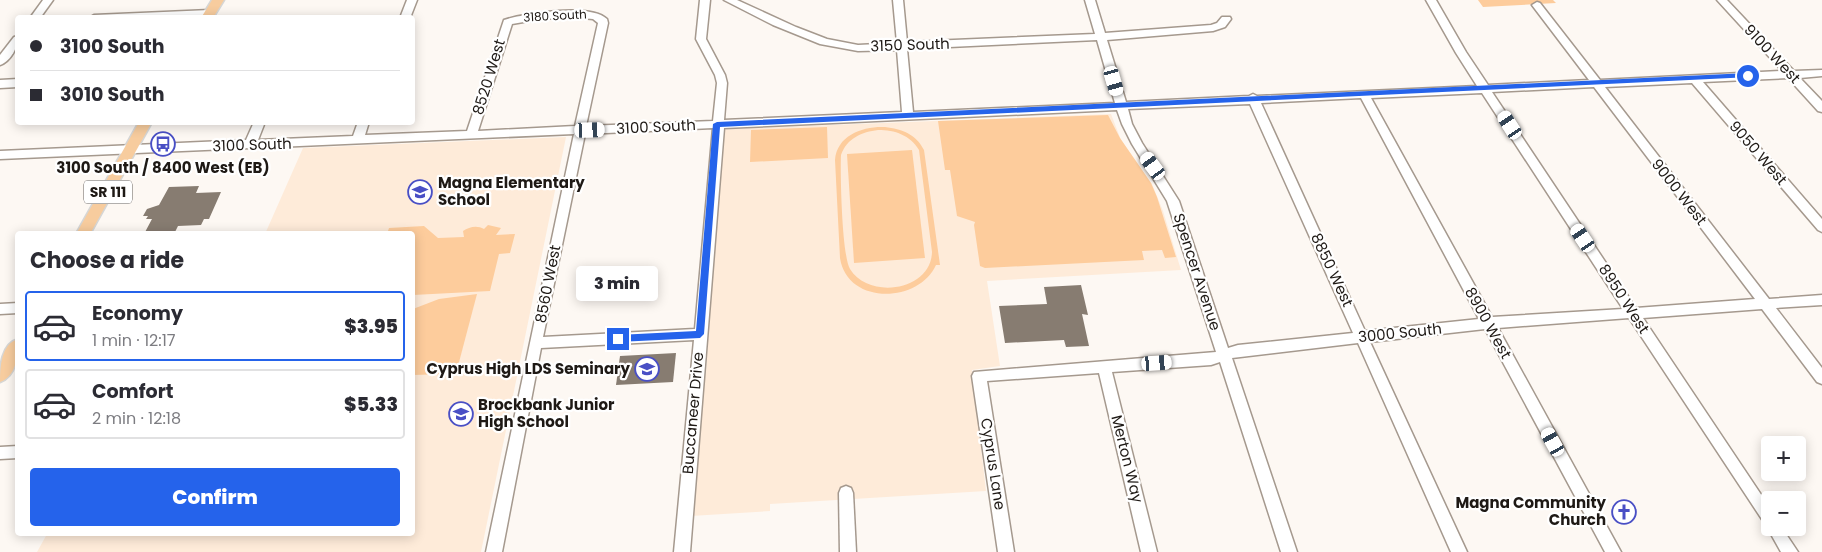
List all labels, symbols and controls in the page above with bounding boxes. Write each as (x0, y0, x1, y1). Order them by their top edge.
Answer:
street label: 3180 South (523, 5, 587, 26)
street label: 9100 West (1739, 19, 1805, 88)
text: 3100 South (60, 33, 165, 60)
street label: 3150 South (870, 33, 950, 56)
street label: 8520 West (467, 36, 510, 117)
car (1102, 65, 1125, 97)
route start (1737, 65, 1759, 87)
text: 3010 South (60, 81, 165, 108)
car (1495, 108, 1524, 142)
street label: 3100 South (616, 114, 696, 139)
street label: 9050 West (1725, 116, 1792, 189)
car (574, 122, 605, 138)
bus stop icon: 3100 South / 8400 West (EB) (150, 131, 176, 157)
street label: 3100 South (212, 133, 292, 156)
car (1138, 149, 1167, 183)
street label: 9000 West (1647, 154, 1712, 229)
place label: 3100 South / 8400 West (EB) (56, 157, 270, 178)
place label: Magna Elementary School (438, 172, 585, 210)
school or university icon: Magna Elementary School (407, 179, 433, 205)
road number: SR 111 (84, 180, 132, 203)
street label: Spencer Avenue (1169, 210, 1226, 333)
car (1568, 221, 1597, 255)
street label: 8850 West (1306, 230, 1359, 310)
street label: 8560 West (530, 243, 565, 325)
text: Choose a ride (30, 245, 184, 276)
street label: 8950 West (1594, 260, 1655, 338)
callout: 3 min (577, 266, 659, 302)
text: 3 min (594, 272, 640, 295)
street label: 8900 West (1460, 283, 1517, 362)
text: Economy (92, 300, 183, 327)
icon: car (32, 304, 77, 349)
text: $3.95 (344, 313, 398, 340)
street label: 3000 South (1357, 318, 1443, 347)
route end (607, 328, 629, 350)
text: 1 min · 12:17 (92, 329, 176, 352)
street label: Buccaneer Drive (677, 351, 708, 475)
car (1141, 354, 1172, 372)
school or university icon: Cyprus High LDS Seminary (634, 356, 660, 382)
place label: Cyprus High LDS Seminary (427, 358, 631, 379)
text: Comfort (92, 378, 174, 405)
icon: car (32, 382, 77, 427)
text: $5.33 (344, 391, 398, 418)
place label: Brockbank Junior High School (478, 394, 615, 432)
school or university icon: Brockbank Junior High School (448, 401, 474, 427)
text: 2 min · 12:18 (92, 407, 181, 430)
street label: Merton Way (1106, 413, 1149, 505)
street label: Cyprus Lane (976, 416, 1011, 511)
car (1539, 425, 1566, 459)
map controls (1761, 436, 1806, 536)
button: + (1761, 436, 1806, 481)
button: Confirm (30, 468, 400, 526)
button: − (1761, 491, 1806, 536)
place label: Magna Community Church (1455, 492, 1607, 530)
church icon: Magna Community Church (1611, 499, 1637, 525)

